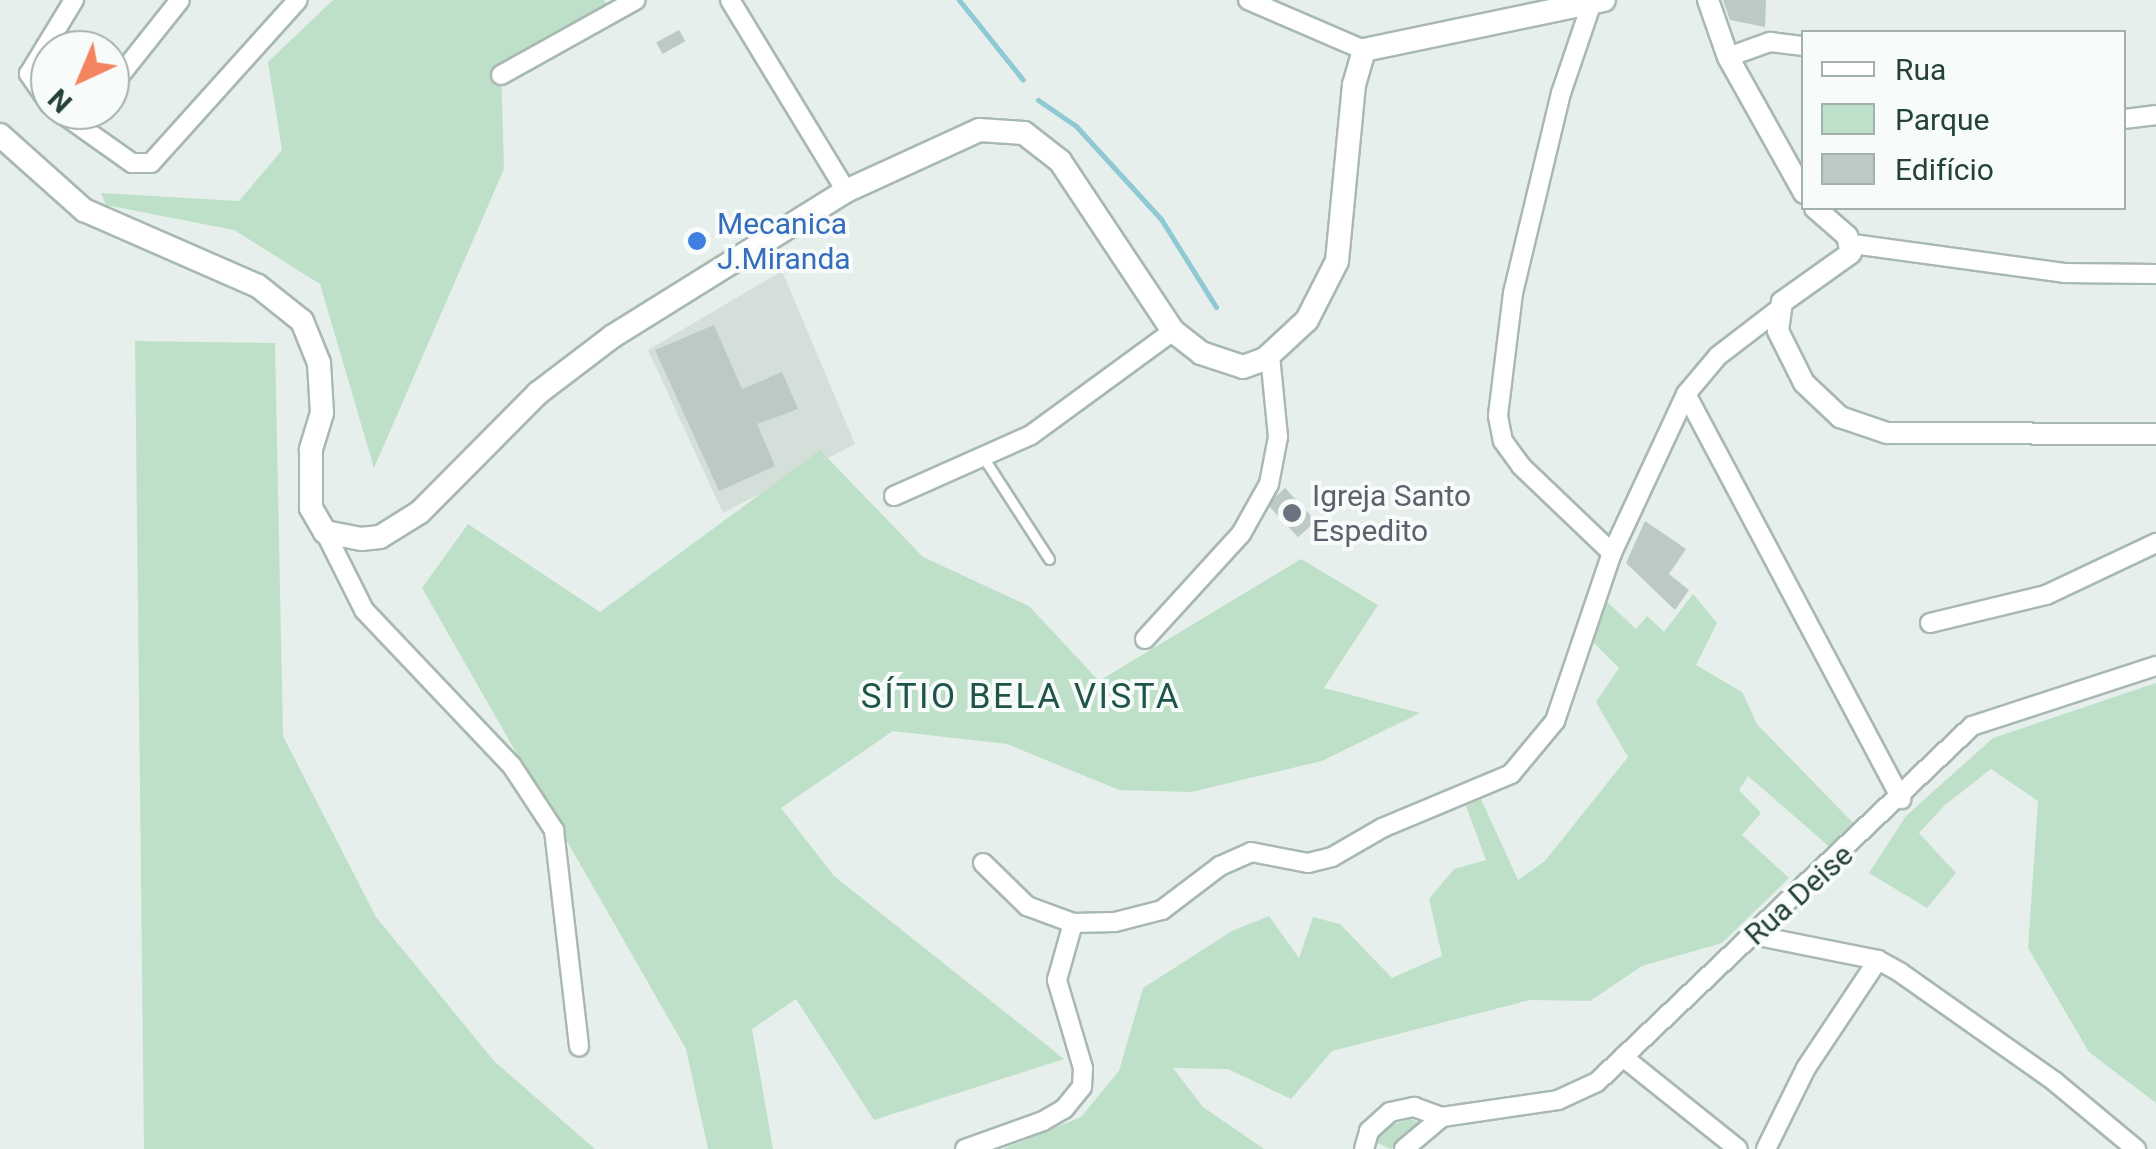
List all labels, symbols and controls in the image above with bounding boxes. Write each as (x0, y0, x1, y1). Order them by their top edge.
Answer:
north arrow (30, 30, 130, 130)
legend (1801, 30, 2126, 210)
text: Rua (1895, 52, 1946, 87)
text: N (42, 82, 79, 119)
text: Parque (1895, 102, 1989, 137)
text: Edifício (1895, 152, 1994, 187)
place label: Mecanica J.Miranda (717, 206, 851, 276)
marker: Mecanica J.Miranda (686, 230, 708, 252)
place label: Igreja Santo Espedito (1312, 478, 1471, 548)
marker: Igreja Santo Espedito (1281, 502, 1303, 524)
district label: SÍTIO BELA VISTA (861, 676, 1181, 718)
street label: Rua Deise (1738, 837, 1860, 953)

